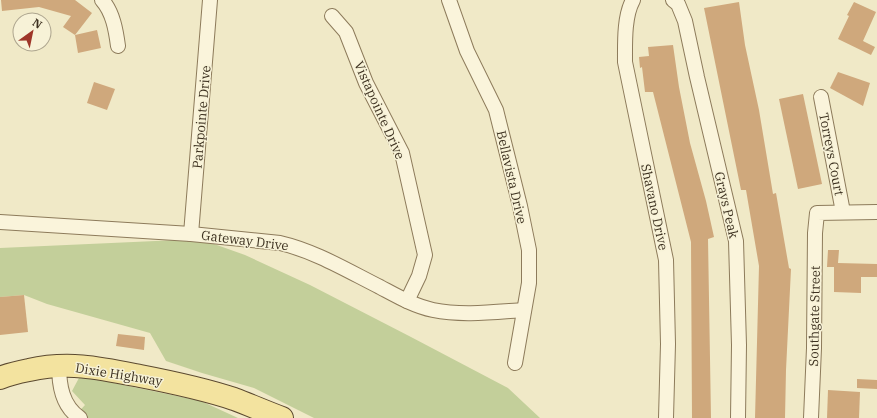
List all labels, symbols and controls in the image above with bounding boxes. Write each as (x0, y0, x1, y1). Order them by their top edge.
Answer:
north arrow (12, 12, 52, 52)
text: N (30, 15, 45, 32)
street label: Vistapointe Drive (350, 58, 409, 162)
street label: Parkpointe Drive (189, 65, 214, 169)
street label: Torreys Court (815, 111, 848, 197)
street label: Bellavista Drive (493, 129, 531, 225)
street label: Shavano Drive (637, 162, 672, 252)
street label: Grays Peak (711, 170, 743, 241)
street label: Gateway Drive (200, 227, 290, 254)
street label: Southgate Street (805, 265, 824, 367)
street label: Dixie Highway (74, 359, 164, 390)

